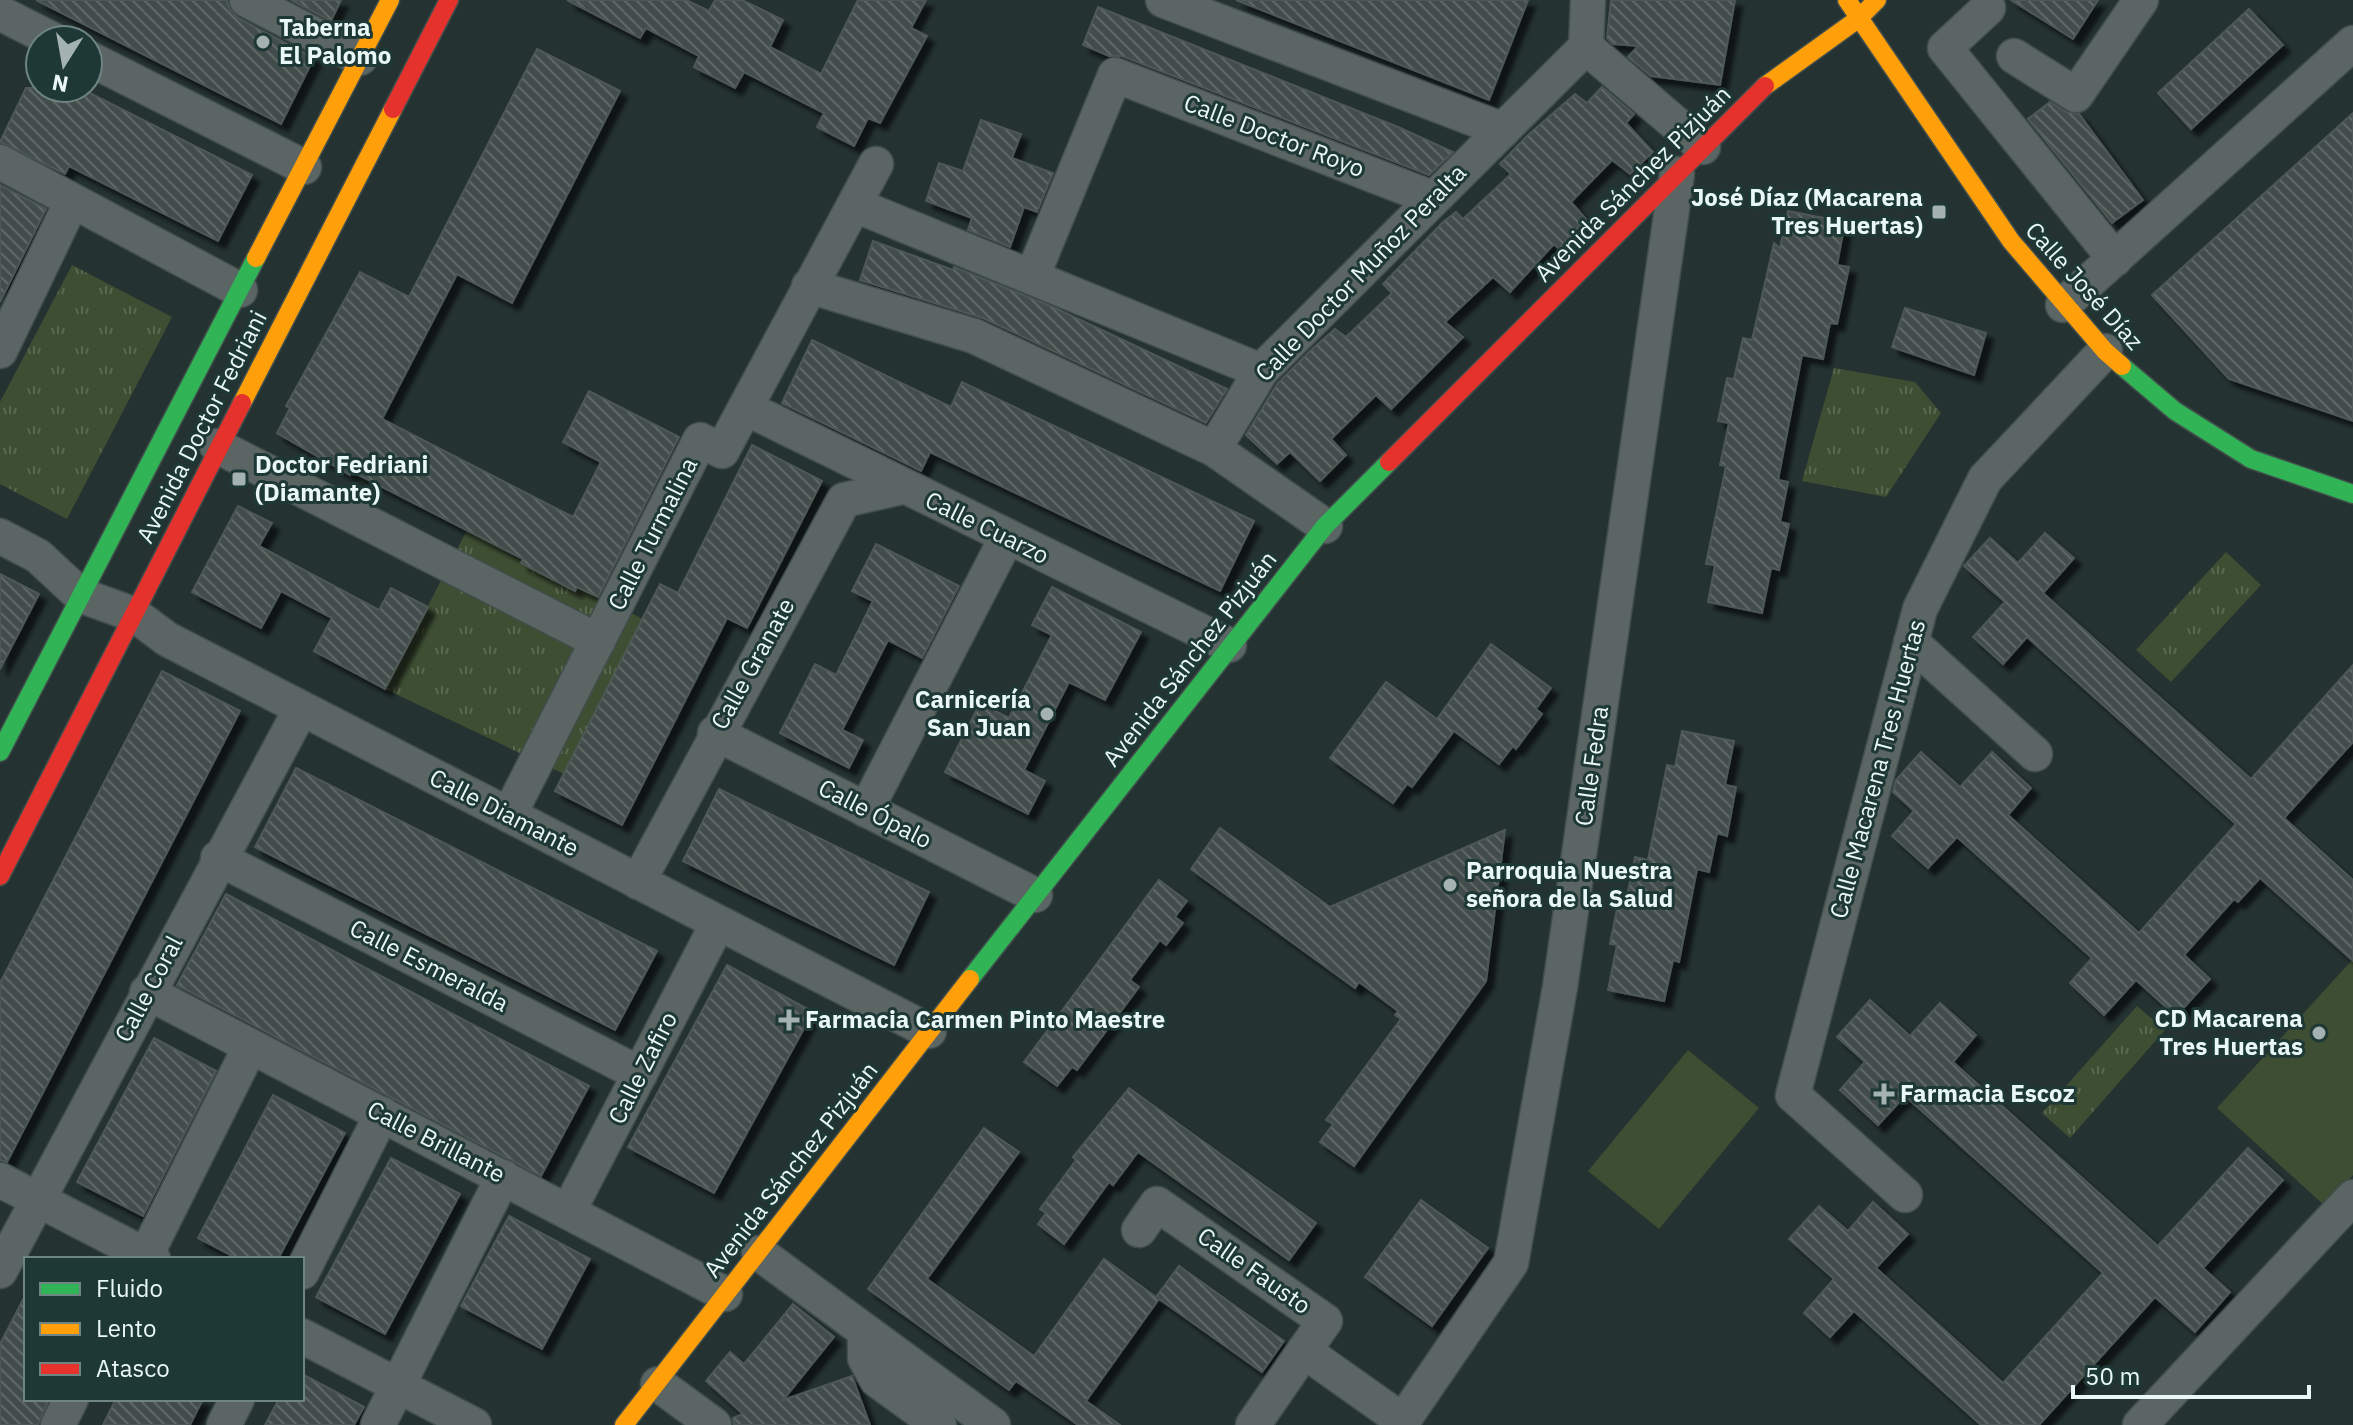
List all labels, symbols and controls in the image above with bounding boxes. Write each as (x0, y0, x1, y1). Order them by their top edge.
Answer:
place label: Taberna El Palomo (279, 11, 391, 71)
north arrow (24, 24, 104, 104)
marker: Taberna El Palomo (254, 33, 272, 51)
text: N (49, 68, 71, 100)
street label: Avenida Sánchez Pizjuán (1527, 78, 1737, 288)
street label: Calle Doctor Royo (1179, 86, 1369, 184)
street label: Calle Doctor Muñoz Peralta (1248, 157, 1473, 388)
place label: José Díaz (Macarena Tres Huertas) (1691, 181, 1923, 241)
marker: José Díaz (Macarena Tres Huertas) (1930, 203, 1948, 221)
street label: Calle José Díaz (2019, 215, 2151, 356)
street label: Avenida Doctor Fedriani (129, 305, 274, 548)
place label: Doctor Fedriani (Diamante) (255, 448, 428, 508)
street label: Calle Turmalina (600, 452, 704, 615)
marker: Doctor Fedriani (Diamante) (230, 470, 248, 488)
street label: Calle Cuarzo (920, 483, 1055, 571)
street label: Avenida Sánchez Pizjuán (1095, 544, 1284, 773)
street label: Calle Granate (703, 592, 801, 735)
street label: Calle Macarena Tres Huertas (1822, 616, 1932, 922)
place label: Carnicería San Juan (915, 683, 1031, 743)
street label: Calle Fedra (1567, 704, 1615, 828)
marker: Carnicería San Juan (1038, 705, 1056, 723)
street label: Calle Diamante (424, 761, 584, 863)
street label: Calle Ópalo (813, 771, 938, 855)
place label: Parroquia Nuestra señora de la Salud (1466, 854, 1673, 914)
marker: Parroquia Nuestra señora de la Salud (1441, 876, 1459, 894)
street label: Calle Esmeralda (345, 911, 514, 1019)
street label: Calle Coral (107, 930, 189, 1047)
place label: CD Macarena Tres Huertas (2155, 1002, 2303, 1062)
place label: Farmacia Carmen Pinto Maestre (805, 1003, 1165, 1035)
street label: Calle Zafiro (600, 1006, 684, 1129)
marker: Farmacia Carmen Pinto Maestre (780, 1011, 798, 1029)
marker: CD Macarena Tres Huertas (2310, 1024, 2328, 1042)
street label: Avenida Sánchez Pizjuán (696, 1055, 885, 1284)
place label: Farmacia Escoz (1900, 1077, 2075, 1109)
marker: Farmacia Escoz (1875, 1085, 1893, 1103)
street label: Calle Brillante (362, 1093, 511, 1190)
street label: Calle Fausto (1191, 1219, 1318, 1321)
legend (24, 1257, 304, 1401)
text: Fluido (96, 1272, 163, 1304)
text: Lento (96, 1312, 156, 1344)
scale bar (2073, 1349, 2309, 1399)
text: Atasco (96, 1352, 170, 1384)
text: 50 m (2085, 1360, 2140, 1392)

